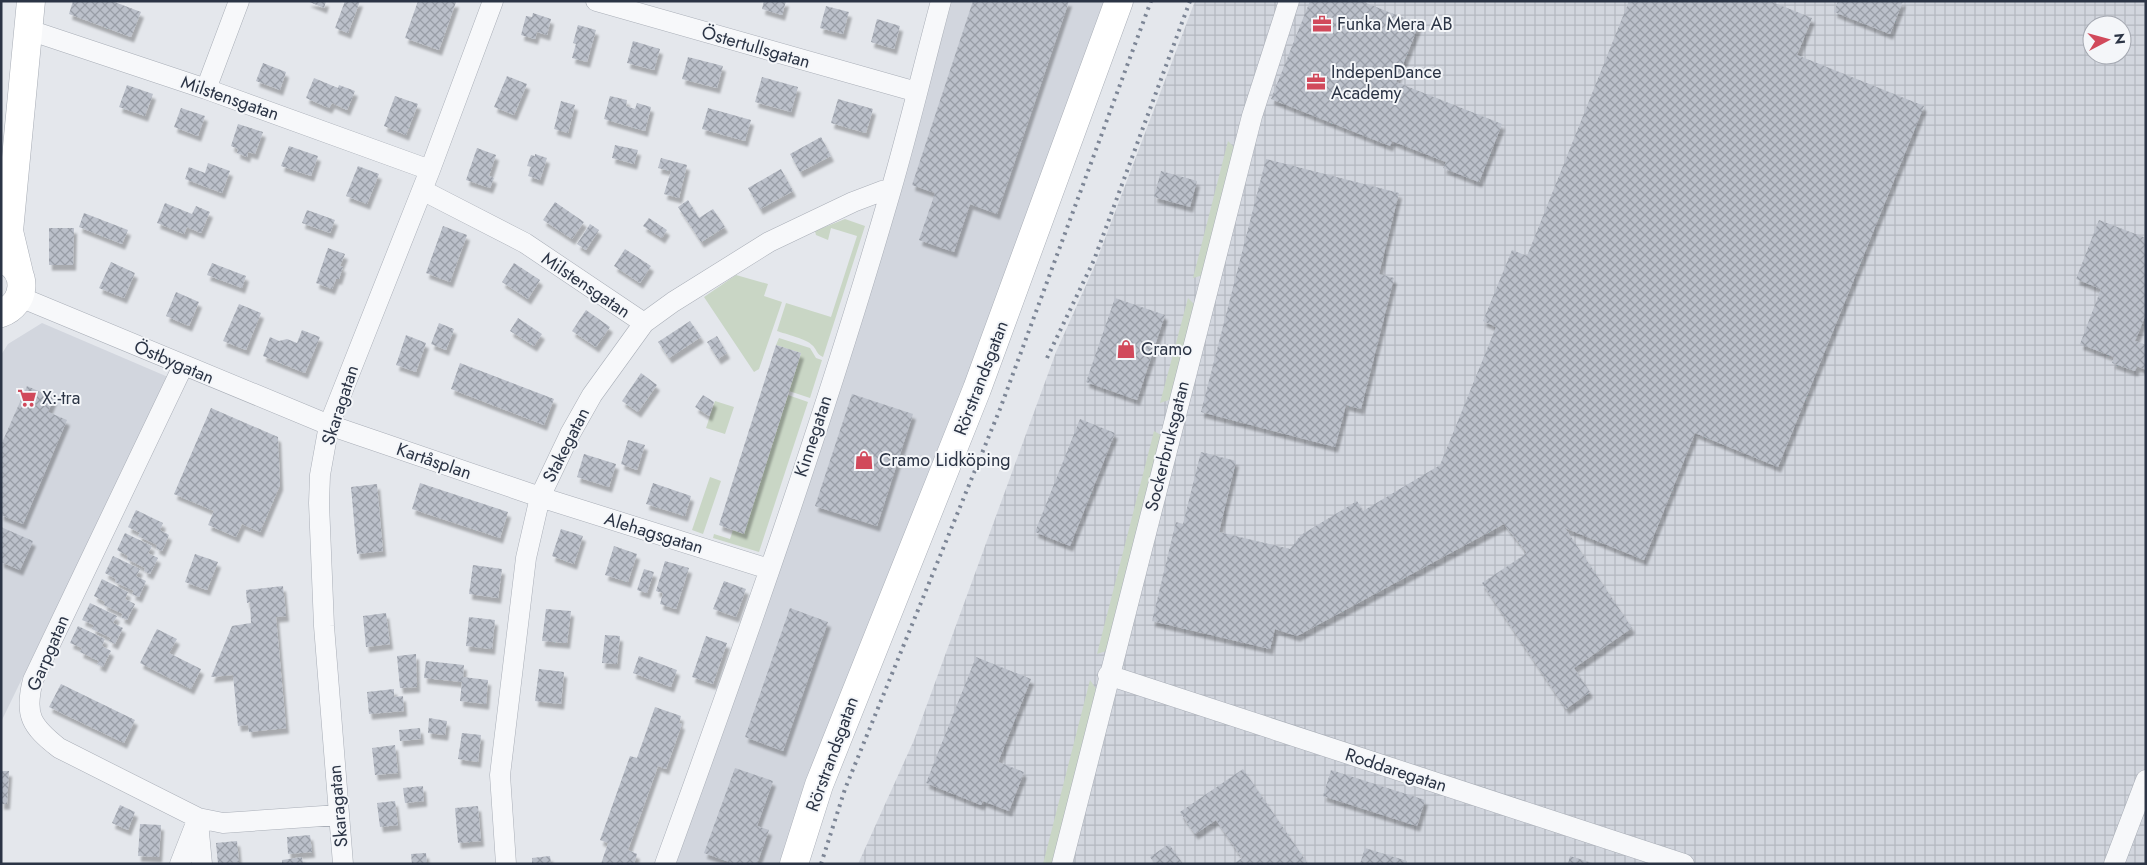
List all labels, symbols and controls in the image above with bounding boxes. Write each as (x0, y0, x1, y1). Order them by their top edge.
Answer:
place label: Funka Mera AB (1337, 11, 1453, 37)
office icon: Funka Mera AB (1311, 13, 1333, 35)
north arrow (2082, 15, 2132, 65)
street label: Östertullsgatan (699, 19, 813, 75)
text: N (2109, 32, 2130, 45)
place label: IndepenDance Academy (1331, 59, 1442, 106)
street label: Milstensgatan (177, 69, 283, 127)
office icon: IndepenDance Academy (1305, 71, 1327, 93)
street label: Milstensgatan (536, 246, 636, 324)
street label: Rörstrandsgatan (947, 317, 1015, 439)
street label: Östbygatan (130, 333, 218, 391)
place label: Cramo (1141, 336, 1192, 362)
shop icon: Cramo (1115, 338, 1137, 360)
street label: Skaragatan (315, 362, 365, 448)
street label: Sockerbruksgatan (1138, 378, 1196, 514)
place label: X:-tra (42, 385, 80, 411)
supermarket icon: X:-tra (16, 387, 38, 409)
street label: Kinnegatan (788, 392, 838, 480)
street label: Stakegatan (536, 403, 596, 487)
street label: Kartåsplan (393, 436, 475, 486)
place label: Cramo Lidköping (879, 447, 1011, 473)
shop icon: Cramo Lidköping (853, 449, 875, 471)
street label: Alehagsgatan (601, 506, 707, 560)
street label: Garpgatan (20, 611, 76, 695)
street label: Rörstrandsgatan (799, 693, 865, 815)
street label: Roddaregatan (1342, 741, 1450, 799)
street label: Skaragatan (321, 764, 355, 848)

